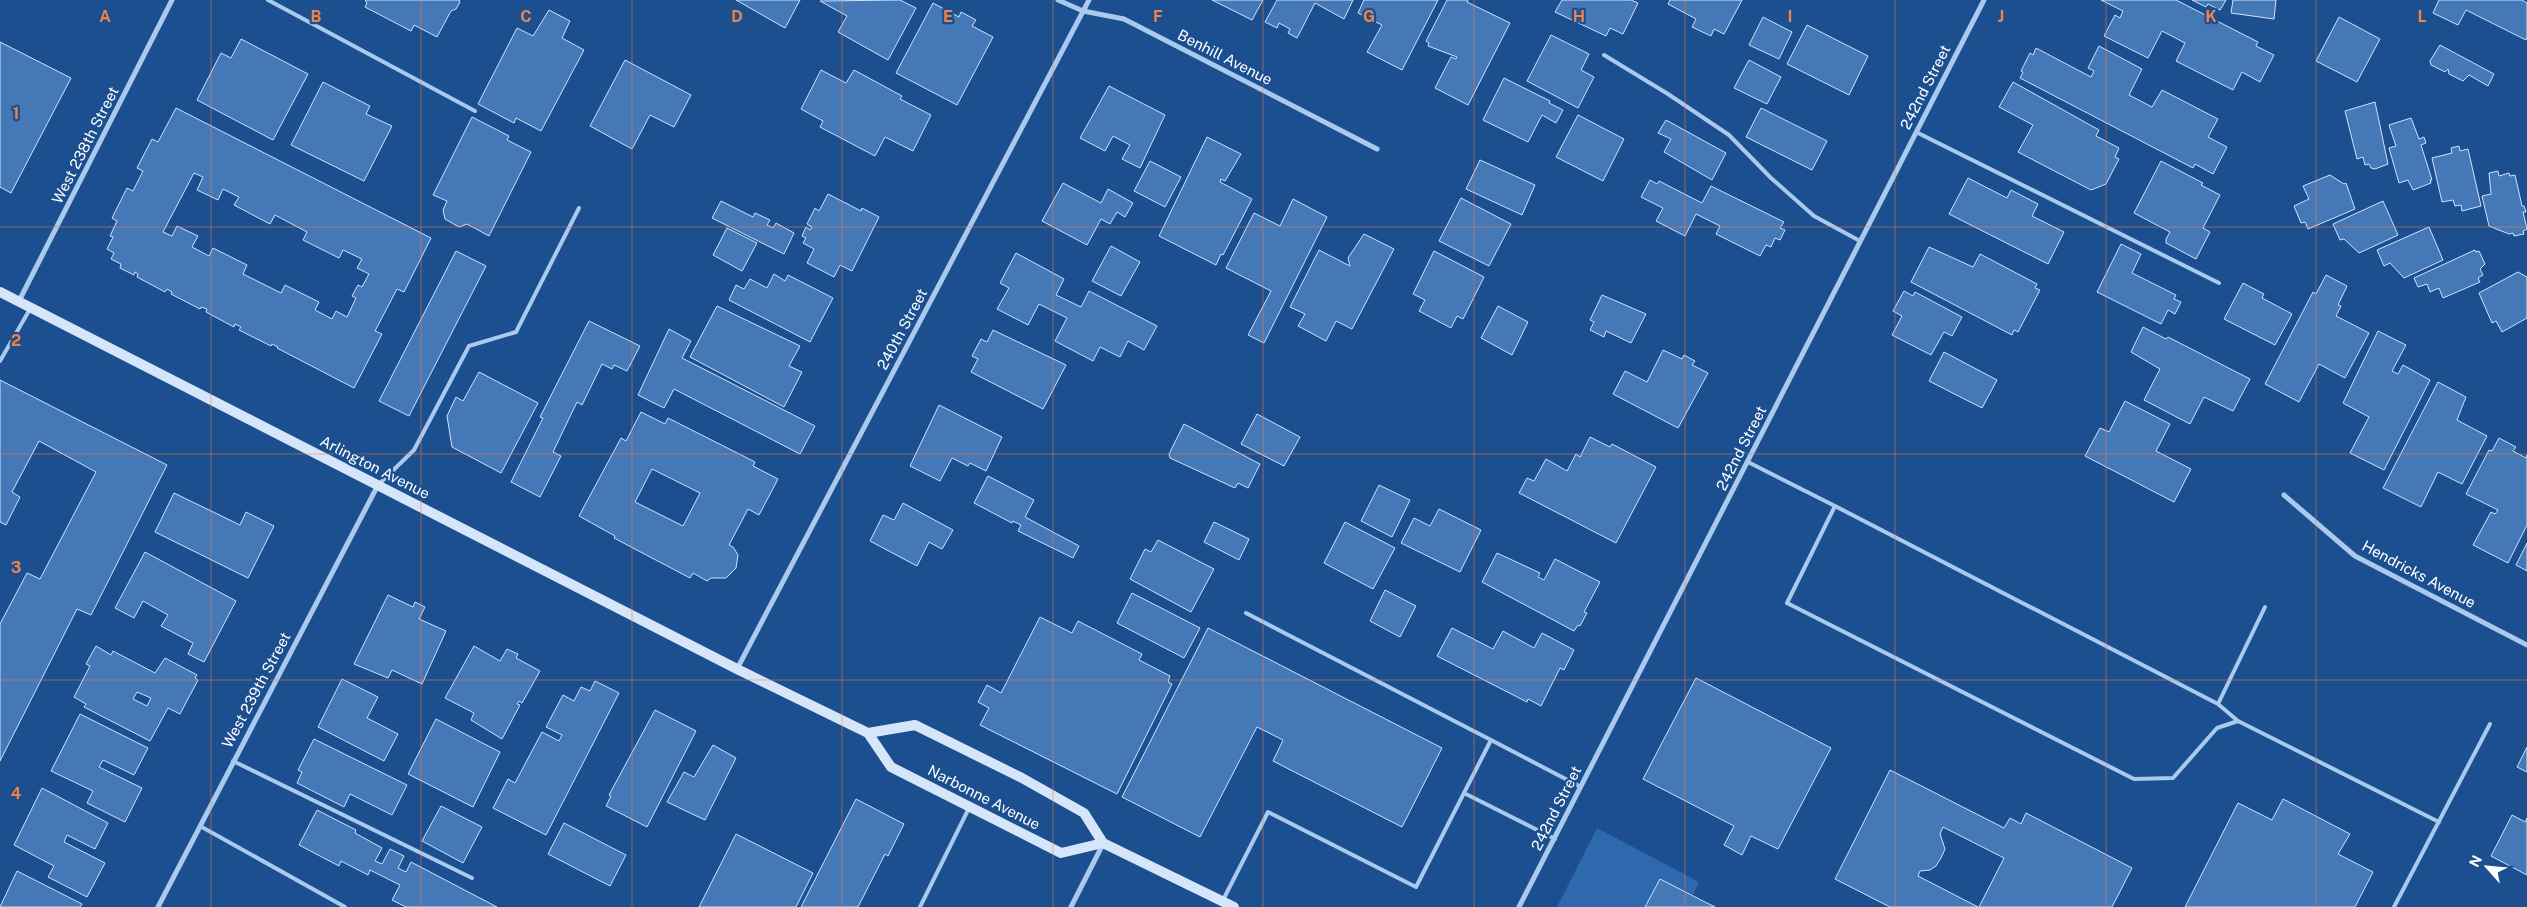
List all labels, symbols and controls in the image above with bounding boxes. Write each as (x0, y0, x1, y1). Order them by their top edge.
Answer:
text: A (99, 7, 111, 26)
text: B (311, 7, 322, 26)
text: C (520, 7, 532, 26)
text: D (731, 7, 743, 26)
text: E (943, 7, 953, 26)
text: F (1153, 7, 1163, 26)
text: G (1363, 7, 1375, 26)
text: H (1573, 7, 1585, 26)
text: I (1788, 7, 1792, 26)
text: J (1998, 7, 2004, 26)
text: K (2205, 7, 2217, 26)
text: L (2417, 7, 2427, 26)
street label: Benhill Avenue (1175, 26, 1275, 88)
street label: 242nd Street (1896, 42, 1954, 132)
street label: West 238th Street (48, 84, 122, 206)
text: 1 (13, 104, 19, 123)
street label: 240th Street (873, 285, 931, 373)
text: 2 (11, 331, 21, 350)
street label: 242nd Street (1712, 403, 1770, 493)
street label: Arlington Avenue (317, 432, 433, 502)
street label: Hendricks Avenue (2359, 537, 2479, 611)
text: 3 (11, 558, 21, 577)
street label: West 239th Street (218, 629, 294, 751)
street label: Narbonne Avenue (925, 761, 1043, 833)
street label: 242nd Street (1527, 763, 1585, 853)
text: 4 (11, 784, 22, 803)
north arrow (2462, 842, 2512, 892)
text: N (2466, 853, 2485, 870)

